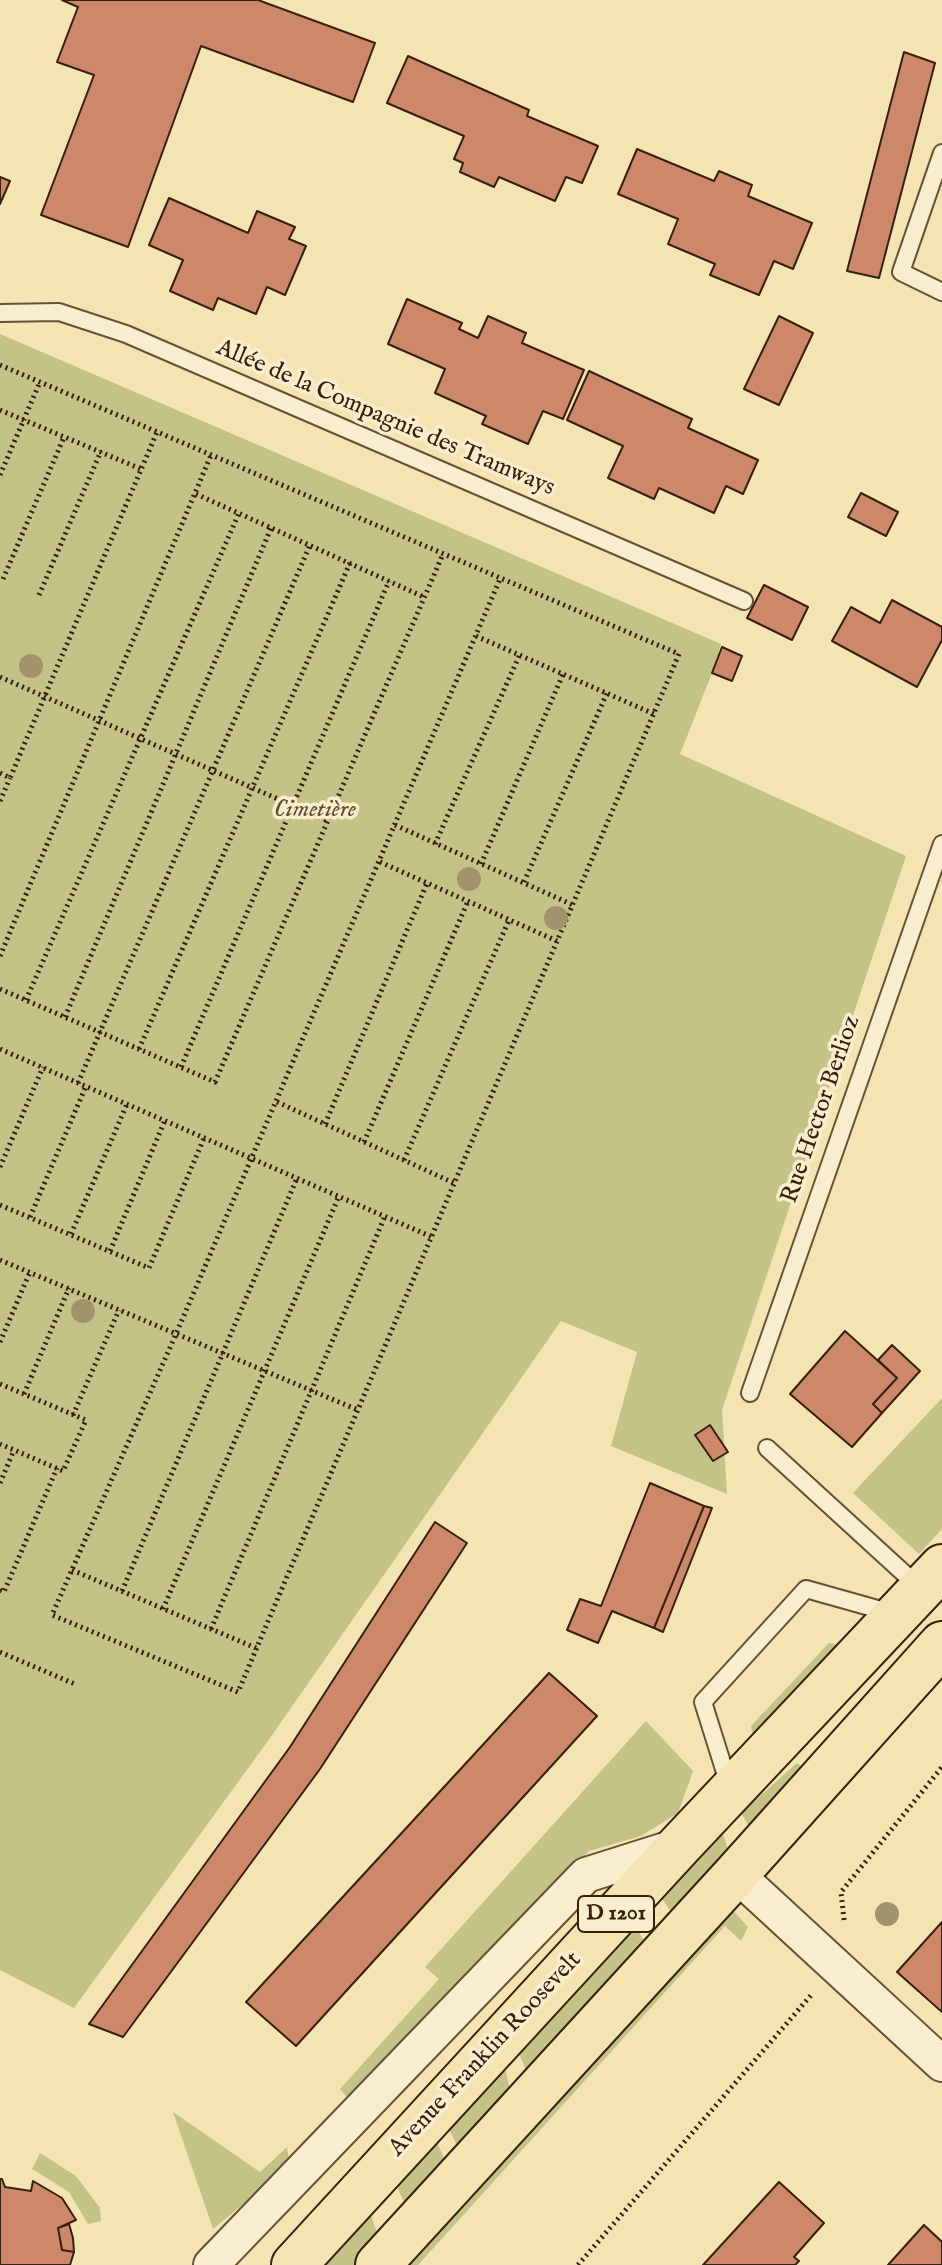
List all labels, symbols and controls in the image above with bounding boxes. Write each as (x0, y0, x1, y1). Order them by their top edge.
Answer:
street label: Allée de la Compagnie des Tramways (211, 334, 559, 504)
park label: Cimetière (274, 797, 356, 825)
street label: Rue Hector Berlioz (776, 1013, 868, 1207)
road number: D 1201 (578, 1896, 654, 1932)
street label: Avenue Franklin Roosevelt (384, 1947, 588, 2163)

